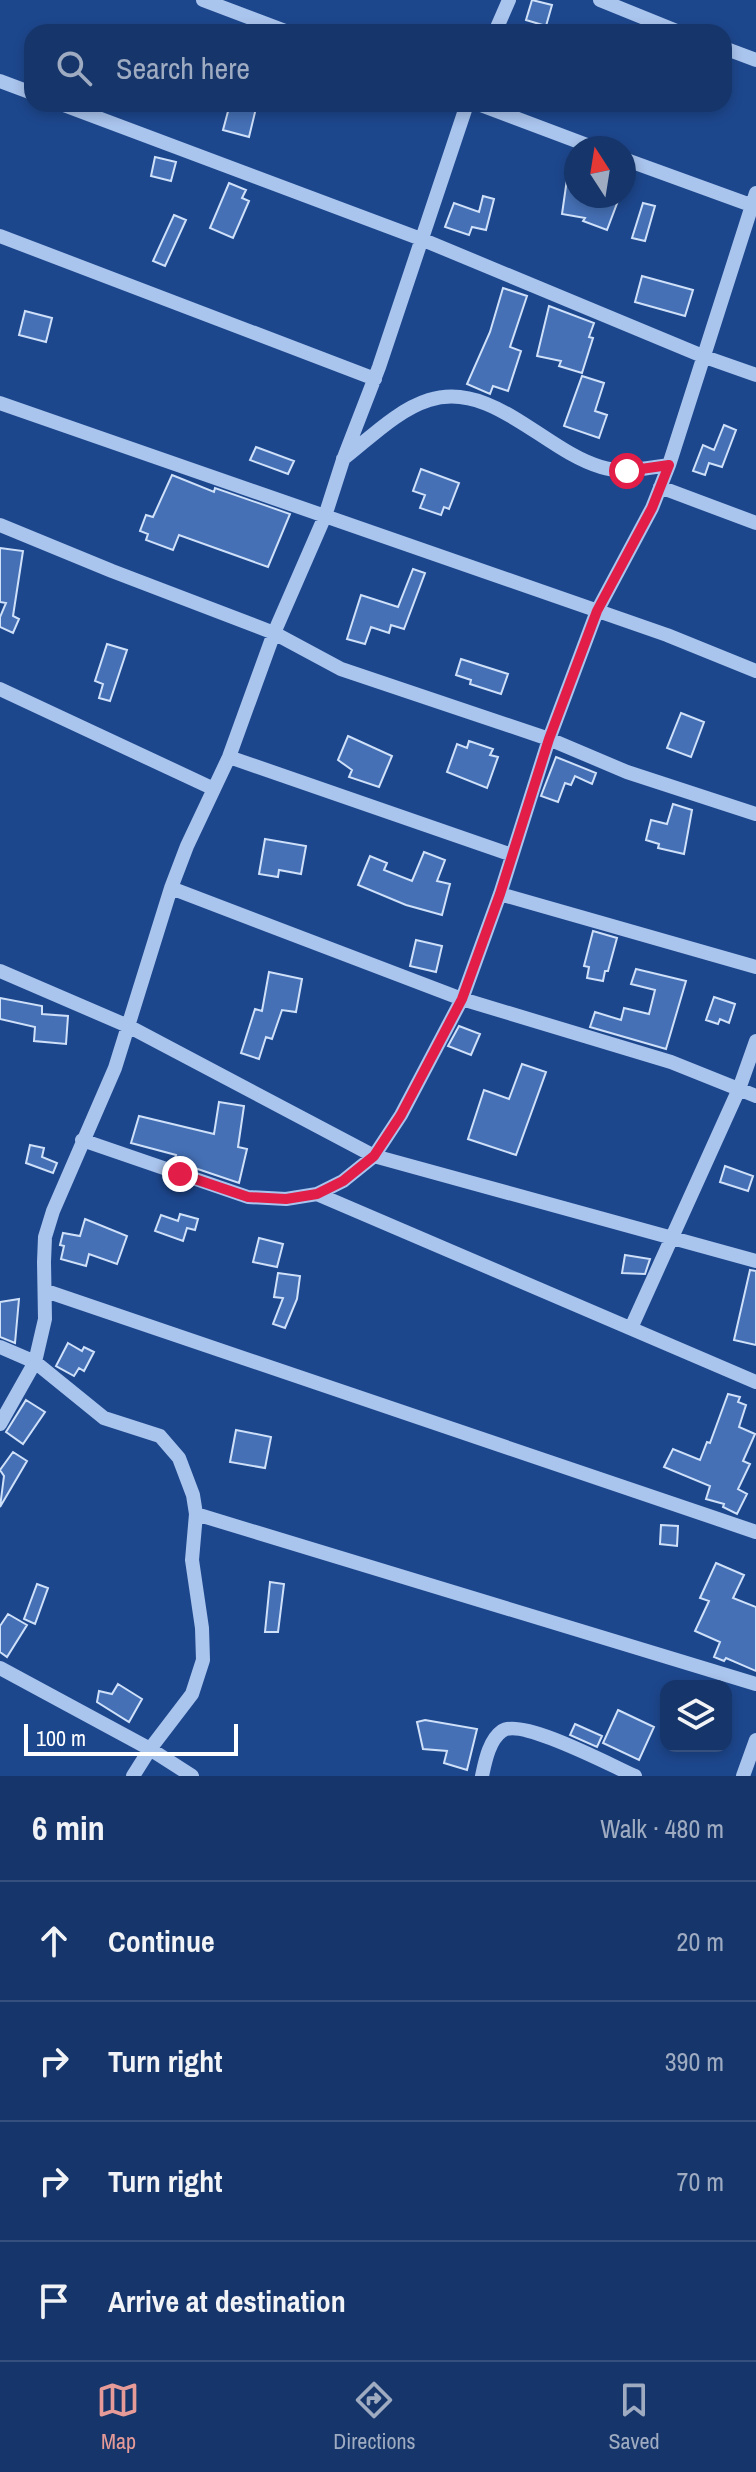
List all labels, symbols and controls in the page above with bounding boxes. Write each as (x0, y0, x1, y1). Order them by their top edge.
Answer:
search box (24, 24, 732, 112)
icon: search (52, 46, 96, 90)
text: Search here (116, 48, 250, 88)
north arrow (564, 136, 636, 208)
route start (609, 453, 645, 489)
route end (162, 1156, 198, 1192)
map controls (660, 1680, 732, 1752)
button: layers (660, 1680, 732, 1752)
scale bar (24, 1720, 238, 1756)
text: 100 m (36, 1723, 86, 1753)
text: 6 min (32, 1805, 105, 1851)
text: Walk · 480 m (600, 1811, 724, 1846)
icon: ahead (32, 1919, 76, 1963)
text: Continue (108, 1921, 215, 1961)
text: 20 m (677, 1924, 724, 1959)
icon: right (32, 2039, 76, 2083)
text: Turn right (108, 2041, 222, 2081)
text: 390 m (665, 2044, 724, 2079)
icon: right (32, 2159, 76, 2203)
text: Turn right (108, 2161, 222, 2201)
text: 70 m (677, 2164, 724, 2199)
icon: arrive (32, 2279, 76, 2323)
text: Arrive at destination (108, 2281, 346, 2321)
tab: Map (96, 2378, 140, 2456)
tab: Directions (333, 2378, 416, 2456)
tab: Saved (608, 2378, 660, 2456)

